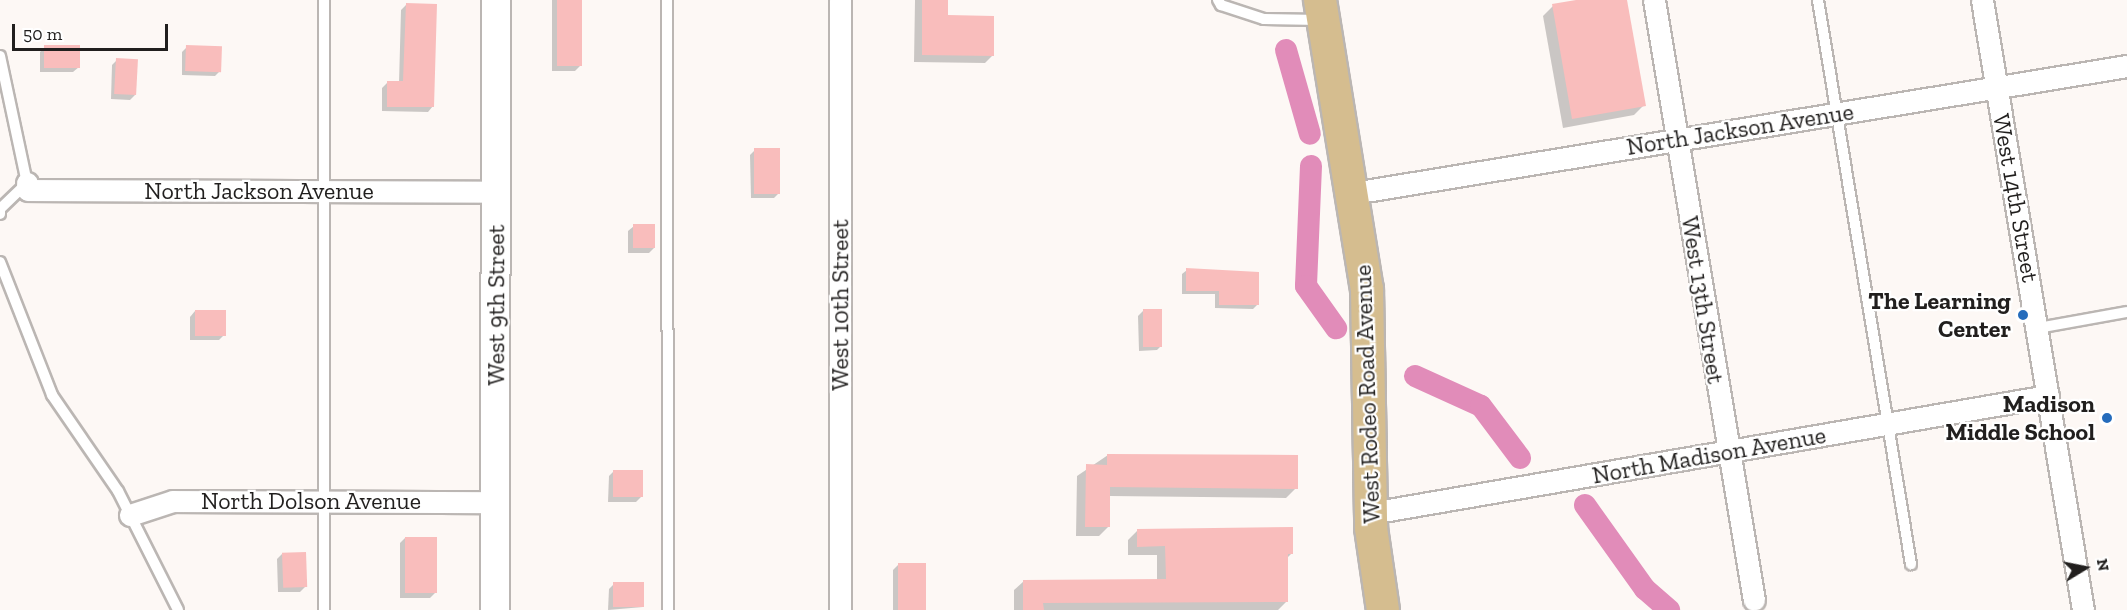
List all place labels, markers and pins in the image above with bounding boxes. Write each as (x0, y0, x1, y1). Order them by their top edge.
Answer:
place label: The Learning Center (1868, 287, 2011, 343)
marker: The Learning Center (2016, 308, 2030, 322)
place label: Madison Middle School (1946, 390, 2095, 446)
marker: Madison Middle School (2100, 411, 2114, 425)

